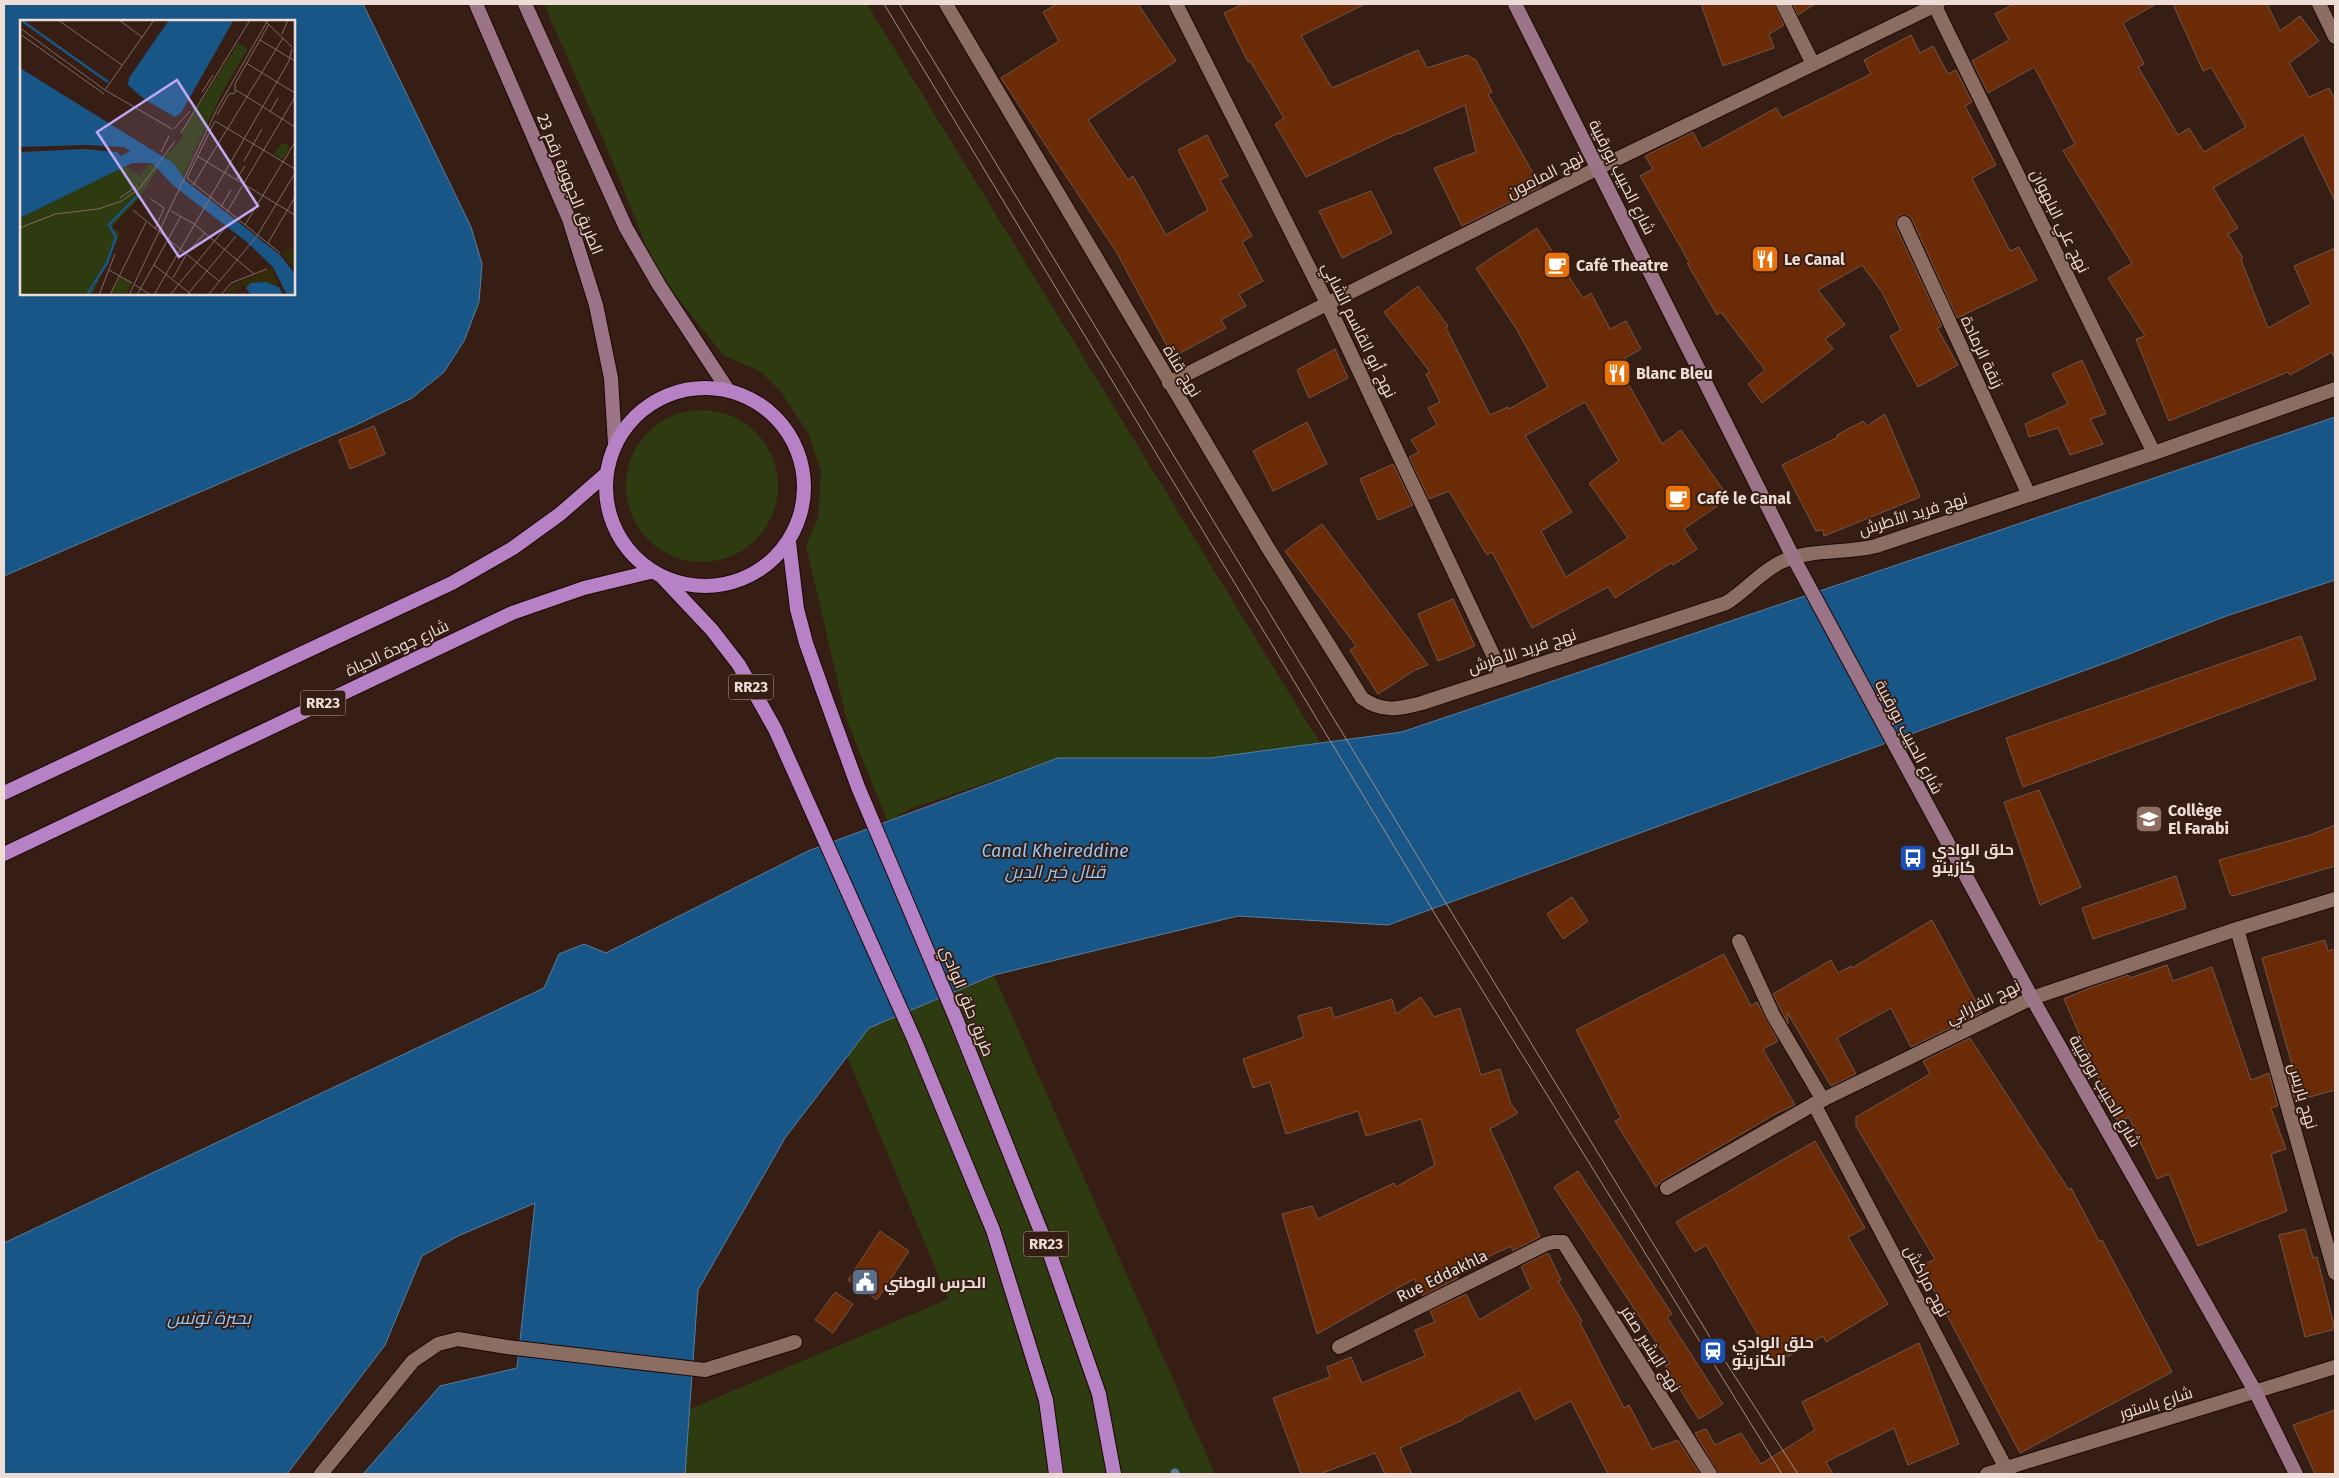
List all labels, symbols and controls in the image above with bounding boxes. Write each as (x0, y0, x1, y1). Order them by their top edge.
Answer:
inset map (20, 20, 295, 295)
street label: الطريق الجهوية رقم 23 (531, 111, 607, 258)
street label: شارع الحبيب بورقيبة (1583, 116, 1659, 239)
street label: نهج المامون (1503, 148, 1587, 204)
street label: نهج علي البلهوان (2023, 166, 2093, 278)
restaurant icon: Le Canal (1750, 244, 1780, 274)
cafe icon: Café Theatre (1542, 250, 1572, 280)
place label: Le Canal (1784, 250, 1845, 269)
place label: Café Theatre (1576, 256, 1668, 275)
street label: نهج أبو القاسم الشابي (1314, 259, 1400, 403)
street label: زنقة الرمادة (1957, 313, 2007, 391)
street label: نهج قناة (1157, 341, 1205, 402)
restaurant icon: Blanc Bleu (1602, 358, 1632, 388)
place label: Blanc Bleu (1636, 364, 1713, 383)
cafe icon: Café le Canal (1663, 483, 1693, 513)
street label: نهج فريد الأطرش (1856, 488, 1970, 541)
place label: Café le Canal (1697, 489, 1791, 508)
street label: شارع جودة الحياة (342, 616, 453, 682)
street label: نهج فريد الأطرش (1465, 625, 1579, 679)
road number: RR23 (728, 674, 774, 700)
street label: شارع الحبيب بورقيبة (1869, 677, 1947, 798)
road number: RR23 (300, 690, 346, 716)
place label: Collège El Farabi (2168, 801, 2229, 838)
school or university icon: Collège El Farabi (2134, 804, 2164, 834)
water label: Canal Kheireddine قنال خير الدين (981, 840, 1129, 883)
place label: حلق الوادي كازينو (1932, 840, 2014, 877)
bus stop icon: حلق الوادي كازينو (1898, 843, 1928, 873)
street label: طريق حلق الوادي (932, 943, 998, 1061)
street label: نهج الفارابي (1943, 976, 2025, 1032)
street label: شارع الحبيب بورقيبة (2063, 1032, 2145, 1151)
street label: نهج باريس (2283, 1061, 2321, 1132)
road number: RR23 (1024, 1232, 1068, 1256)
street label: نهج مراكش (1898, 1242, 1954, 1321)
street label: Rue Eddakhla (1393, 1246, 1491, 1306)
public building icon: الحرس الوطني (850, 1267, 880, 1297)
place label: الحرس الوطني (884, 1273, 986, 1295)
street label: نهج البشير صفر (1615, 1301, 1685, 1397)
water label: بحيرة تونس (167, 1307, 252, 1329)
place label: حلق الوادي الكازينو (1732, 1333, 1814, 1370)
station icon: حلق الوادي الكازينو (1698, 1336, 1728, 1366)
street label: شارع باستور (2116, 1383, 2196, 1425)

